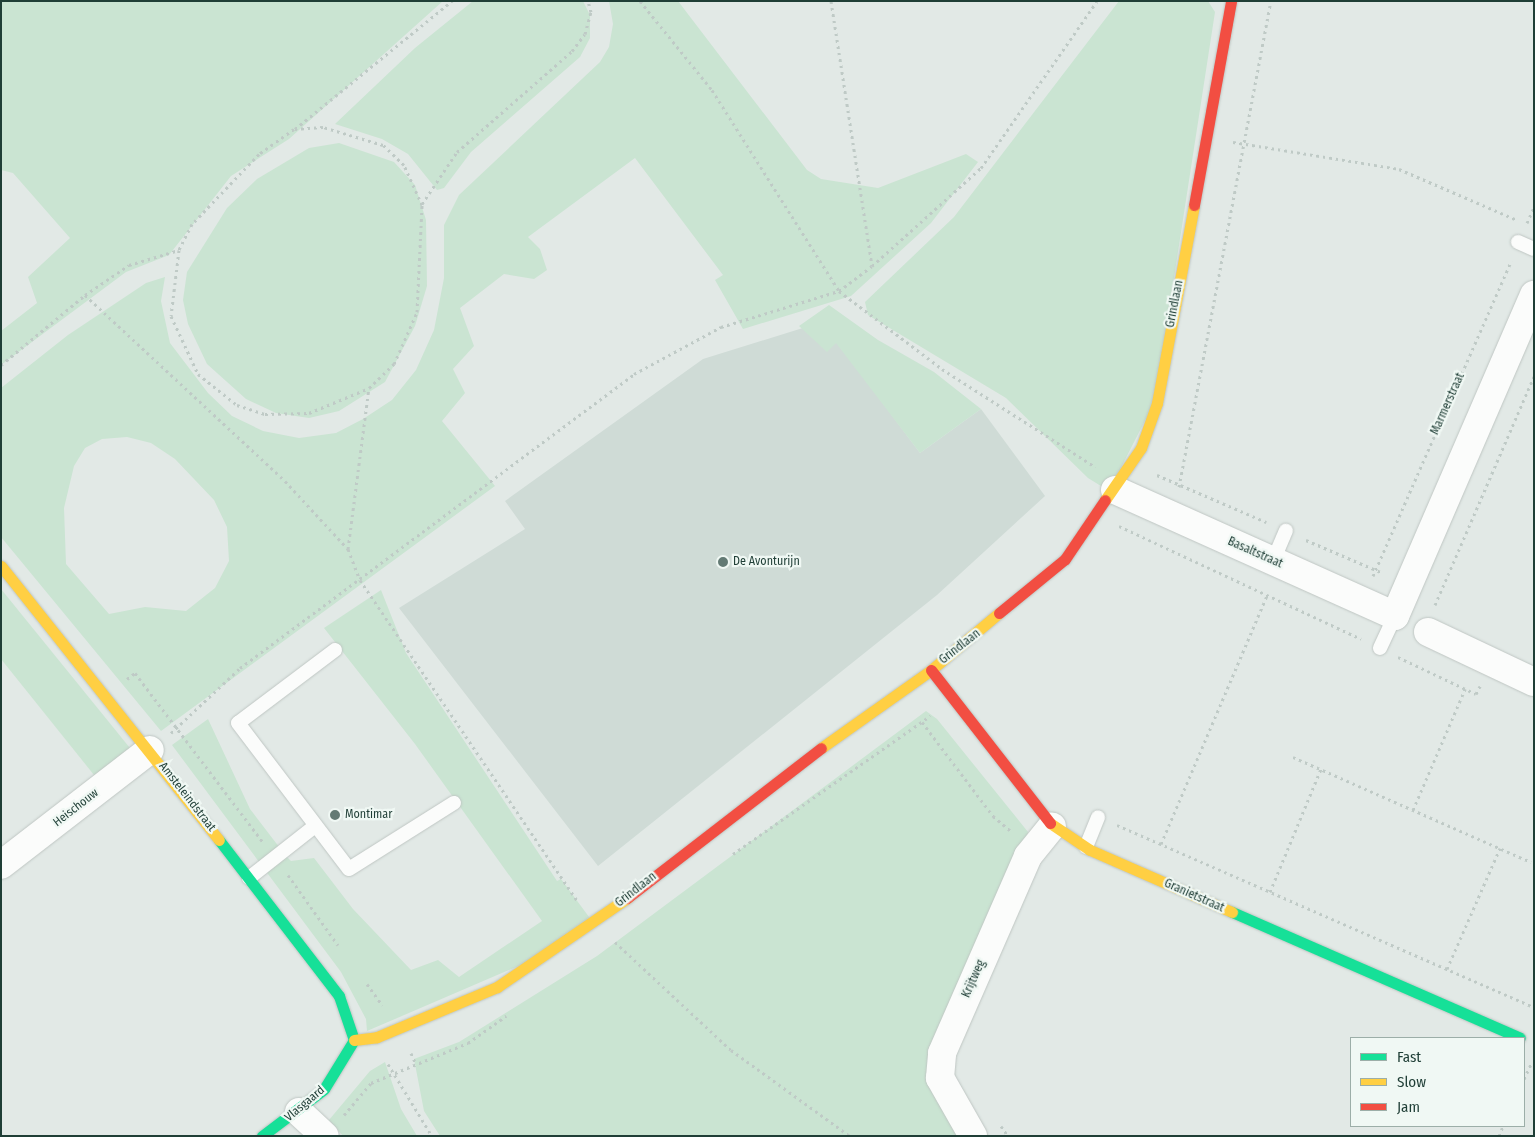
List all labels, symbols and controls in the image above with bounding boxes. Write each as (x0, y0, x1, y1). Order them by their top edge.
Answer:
street label: Grindlaan (1163, 279, 1187, 329)
street label: Marmerstraat (1428, 371, 1468, 437)
street label: Basaltstraat (1225, 534, 1285, 572)
place label: De Avonturijn (733, 555, 800, 569)
marker: De Avonturijn (717, 556, 729, 568)
street label: Grindlaan (937, 627, 983, 667)
street label: Amsteleindstraat (156, 760, 218, 834)
street label: Heischouw (51, 786, 101, 830)
place label: Montimar (345, 808, 392, 822)
marker: Montimar (329, 809, 341, 821)
street label: Grindlaan (613, 870, 659, 910)
street label: Granietstraat (1162, 876, 1226, 916)
street label: Krijtweg (959, 958, 989, 1000)
legend (1350, 1037, 1525, 1127)
text: Fast (1397, 1048, 1421, 1066)
text: Slow (1397, 1073, 1426, 1091)
street label: Vlasgaard (282, 1083, 328, 1125)
text: Jam (1397, 1098, 1420, 1116)

